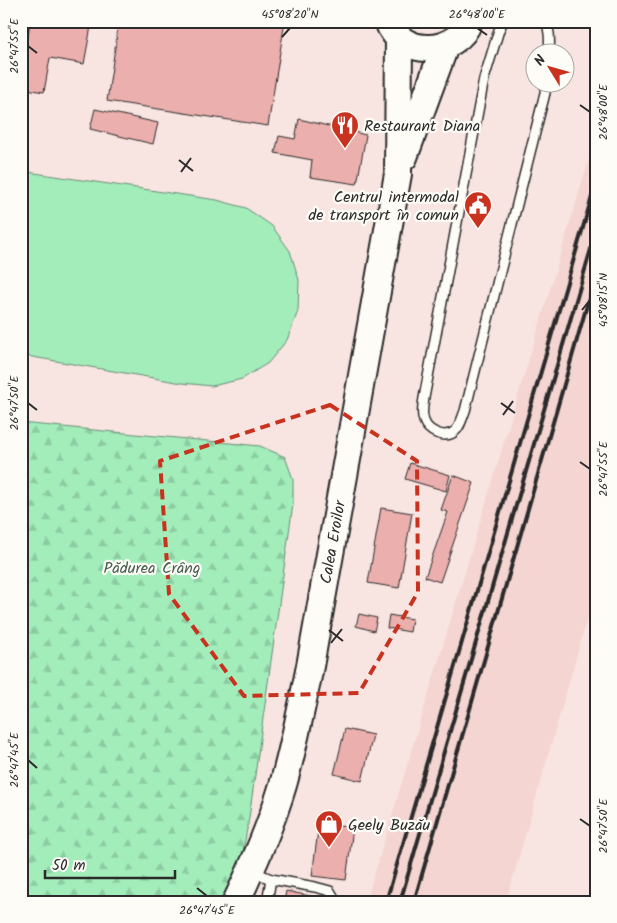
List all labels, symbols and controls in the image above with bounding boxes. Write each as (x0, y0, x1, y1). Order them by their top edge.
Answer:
text: 45°08'20"N (261, 5, 319, 24)
text: 26°48'00"E (449, 5, 506, 24)
text: 26°47'55"E (5, 17, 24, 74)
north arrow (524, 42, 574, 92)
text: N (529, 51, 552, 71)
text: 26°48'00"E (594, 83, 613, 140)
restaurant icon: Restaurant Diana (330, 110, 360, 149)
place label: Restaurant Diana (364, 114, 480, 139)
place label: Centrul intermodal de transport în comun (308, 185, 459, 228)
public building icon: Centrul intermodal de transport în comun (463, 190, 493, 229)
text: 45°08'15"N (594, 273, 613, 327)
text: 26°47'50"E (5, 375, 24, 431)
text: 26°47'55"E (594, 440, 613, 497)
street label: Calea Eroilor (314, 497, 353, 586)
park label: Pădurea Crâng (104, 556, 200, 581)
text: 26°47'45"E (5, 731, 24, 788)
text: 26°47'50"E (594, 798, 613, 854)
shop icon: Geely Buzău (314, 809, 344, 848)
place label: Geely Buzău (348, 813, 430, 838)
scale bar (45, 848, 175, 880)
text: 50 m (52, 854, 86, 878)
text: 26°47'45"E (179, 901, 236, 920)

